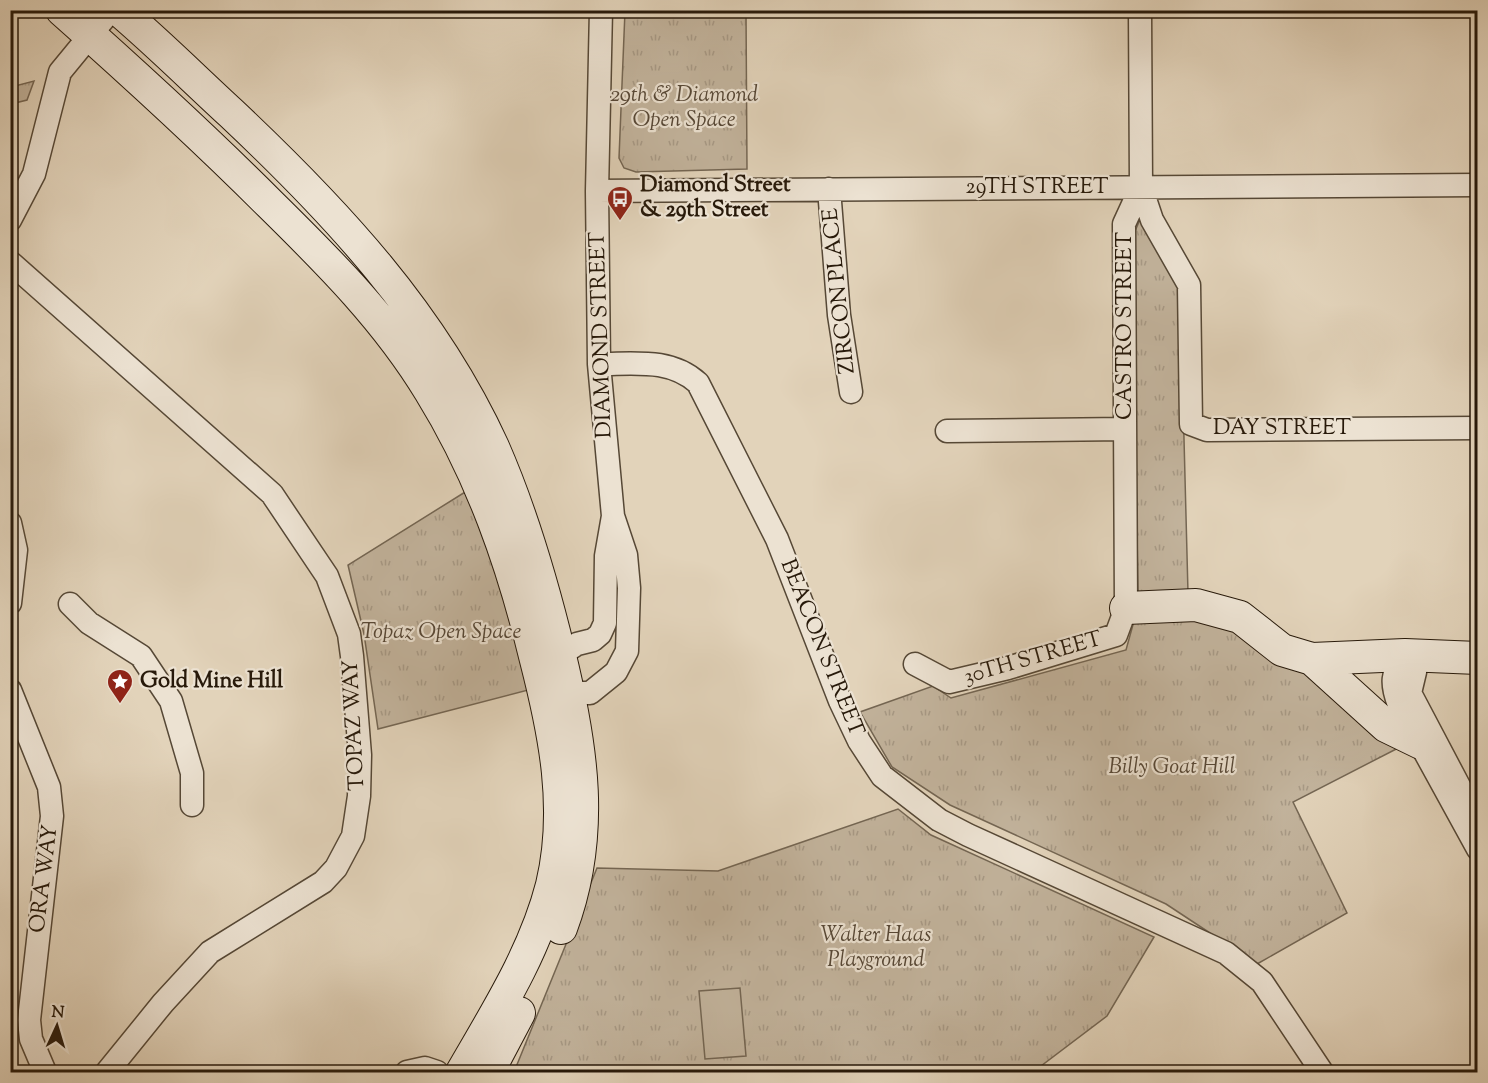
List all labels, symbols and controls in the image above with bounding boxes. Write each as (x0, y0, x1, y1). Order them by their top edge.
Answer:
park label: 29th & Diamond Open Space (610, 80, 758, 137)
place label: Diamond Street & 29th Street (640, 170, 791, 227)
street label: 29TH STREET (965, 172, 1109, 204)
bus stop icon: Diamond Street & 29th Street (605, 184, 635, 222)
street label: ZIRCON PLACE (815, 206, 865, 376)
street label: DIAMOND STREET (582, 231, 622, 439)
street label: CASTRO STREET (1110, 232, 1142, 420)
street label: DAY STREET (1213, 413, 1351, 445)
street label: BEACON STREET (771, 554, 871, 742)
park label: Topaz Open Space (361, 617, 521, 649)
street label: 30TH STREET (960, 624, 1106, 694)
street label: TOPAZ WAY (336, 658, 374, 791)
place label: Gold Mine Hill (140, 666, 284, 698)
place icon: Gold Mine Hill (105, 667, 135, 705)
park label: Billy Goat Hill (1108, 752, 1236, 784)
street label: ORA WAY (22, 823, 68, 935)
park label: Walter Haas Playground (821, 920, 931, 977)
north arrow (27, 996, 87, 1056)
text: N (51, 1002, 65, 1025)

